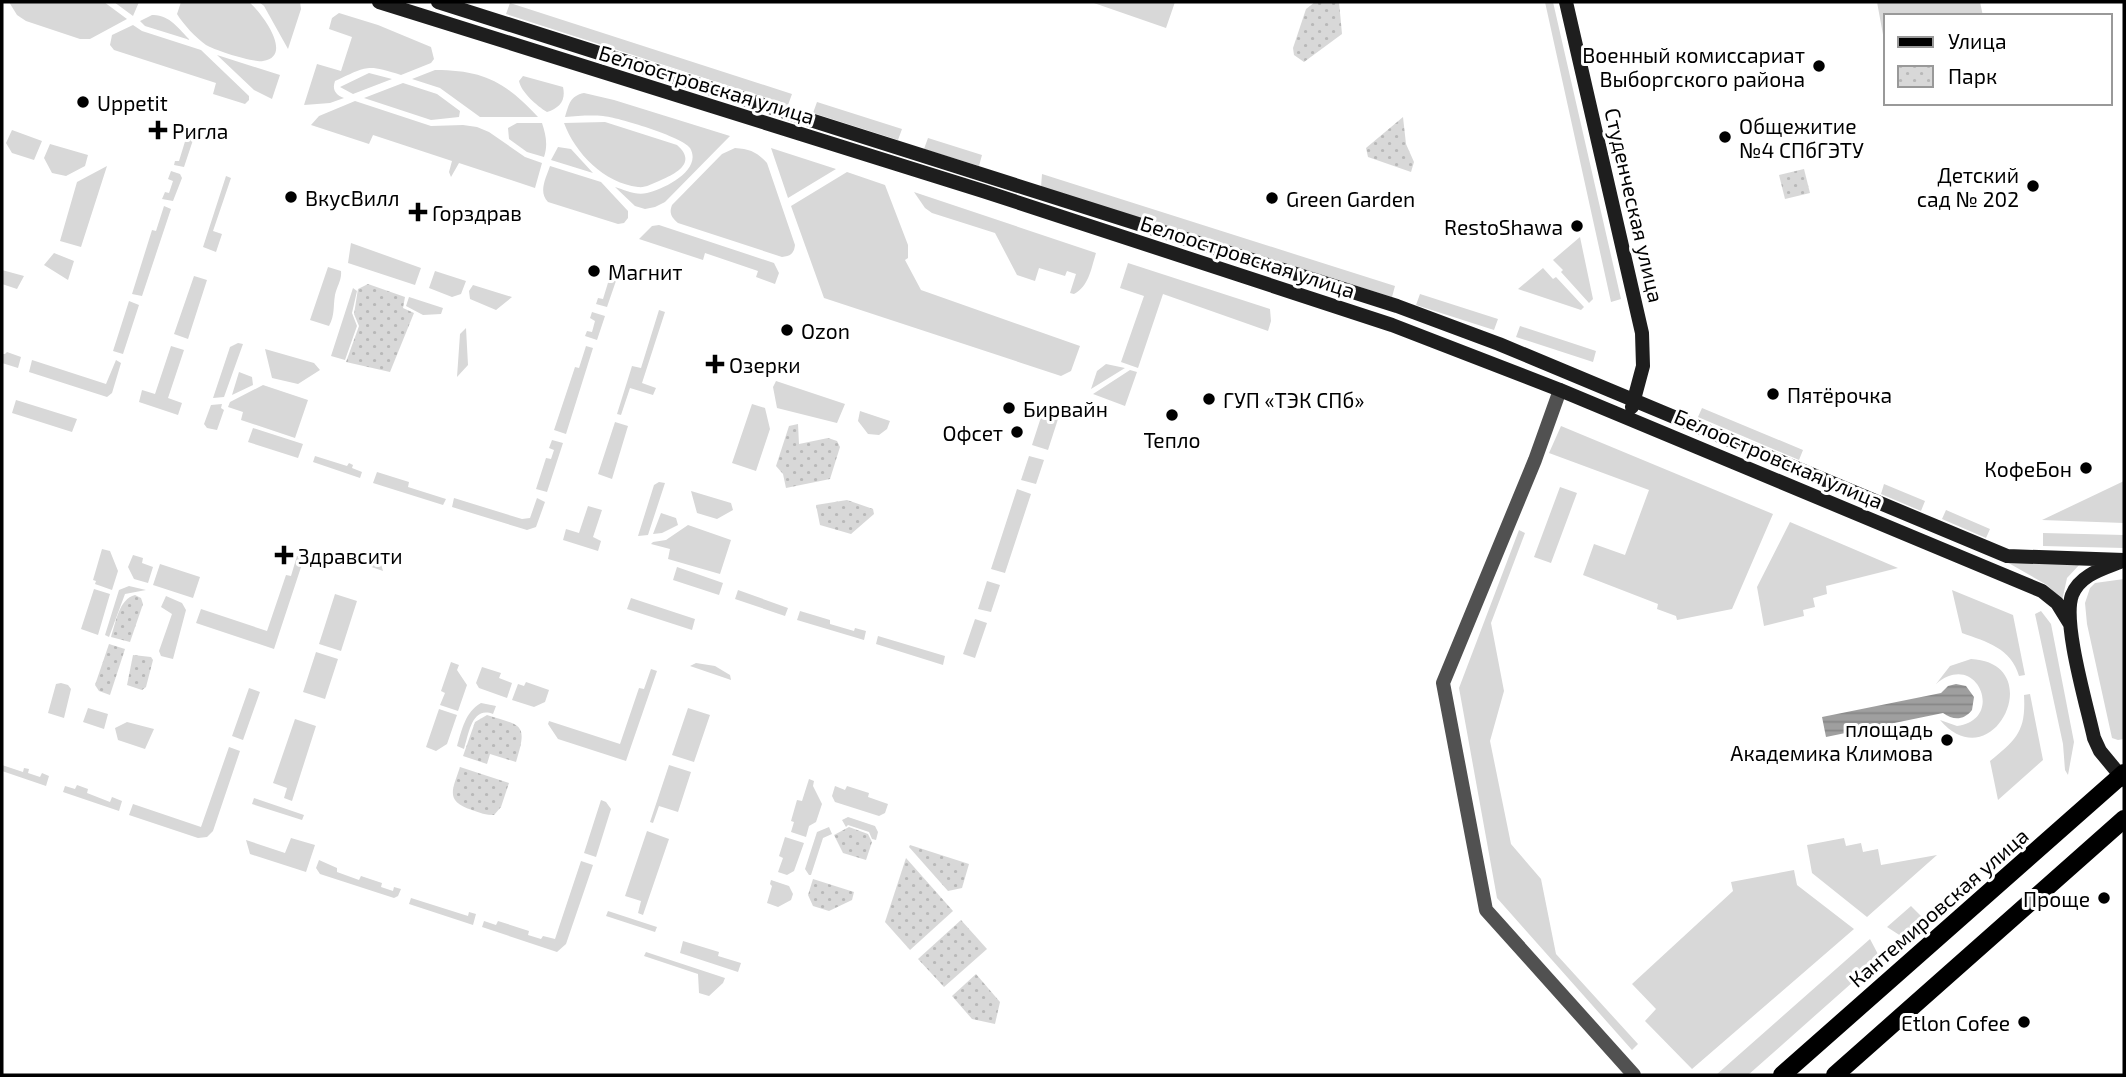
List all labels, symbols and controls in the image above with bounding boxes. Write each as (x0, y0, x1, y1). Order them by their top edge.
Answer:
legend (1884, 14, 2112, 105)
text: Улица (1948, 28, 2007, 53)
street label: Белоостровская улица (596, 39, 818, 130)
place label: Военный комиссариат Выборгского района (1582, 42, 1805, 91)
marker: Военный комиссариат Выборгского района (1811, 58, 1827, 74)
text: Парк (1948, 63, 1997, 88)
place label: Uppetit (97, 90, 168, 115)
marker: Uppetit (75, 94, 91, 110)
street label: Студенческая улица (1599, 105, 1670, 305)
place label: Общежитие №4 СПбГЭТУ (1739, 113, 1864, 162)
place label: Ригла (172, 118, 228, 143)
marker: Ригла (150, 122, 166, 138)
marker: Общежитие №4 СПбГЭТУ (1717, 129, 1733, 145)
place label: Детский сад № 202 (1917, 162, 2019, 211)
marker: Детский сад № 202 (2025, 178, 2041, 194)
place label: ВкусВилл (305, 185, 400, 211)
place label: Green Garden (1286, 186, 1415, 211)
marker: ВкусВилл (283, 189, 299, 205)
marker: Green Garden (1264, 190, 1280, 206)
place label: Горздрав (432, 200, 522, 225)
marker: Горздрав (410, 204, 426, 220)
street label: Белоостровская улица (1137, 209, 1358, 303)
place label: RestoShawa (1444, 214, 1563, 239)
marker: RestoShawa (1569, 218, 1585, 234)
place label: Магнит (608, 259, 683, 284)
marker: Магнит (586, 263, 602, 279)
place label: Ozon (801, 318, 850, 343)
marker: Ozon (779, 322, 795, 338)
place label: Озерки (729, 352, 801, 377)
marker: Озерки (707, 356, 723, 372)
place label: Пятёрочка (1787, 382, 1892, 407)
marker: Пятёрочка (1765, 386, 1781, 402)
place label: ГУП «ТЭК СПб» (1223, 387, 1364, 412)
marker: ГУП «ТЭК СПб» (1201, 391, 1217, 407)
place label: Бирвайн (1023, 396, 1108, 421)
marker: Бирвайн (1001, 400, 1017, 416)
street label: Белоостровская улица (1671, 403, 1887, 514)
marker: Тепло (1164, 407, 1180, 423)
place label: Офсет (942, 420, 1003, 445)
marker: Офсет (1009, 424, 1025, 440)
place label: Тепло (1143, 427, 1201, 452)
place label: КофеБон (1984, 456, 2072, 481)
marker: КофеБон (2078, 460, 2094, 476)
place label: Здравсити (298, 543, 403, 568)
marker: Здравсити (276, 547, 292, 563)
place label: площадь Академика Климова (1730, 716, 1933, 765)
marker: площадь Академика Климова (1939, 732, 1955, 748)
street label: Кантемировская улица (1843, 822, 2034, 993)
place label: Проще (2023, 886, 2090, 911)
marker: Проще (2096, 890, 2112, 906)
place label: Etlon Cofee (1901, 1010, 2010, 1035)
marker: Etlon Cofee (2016, 1014, 2032, 1030)

